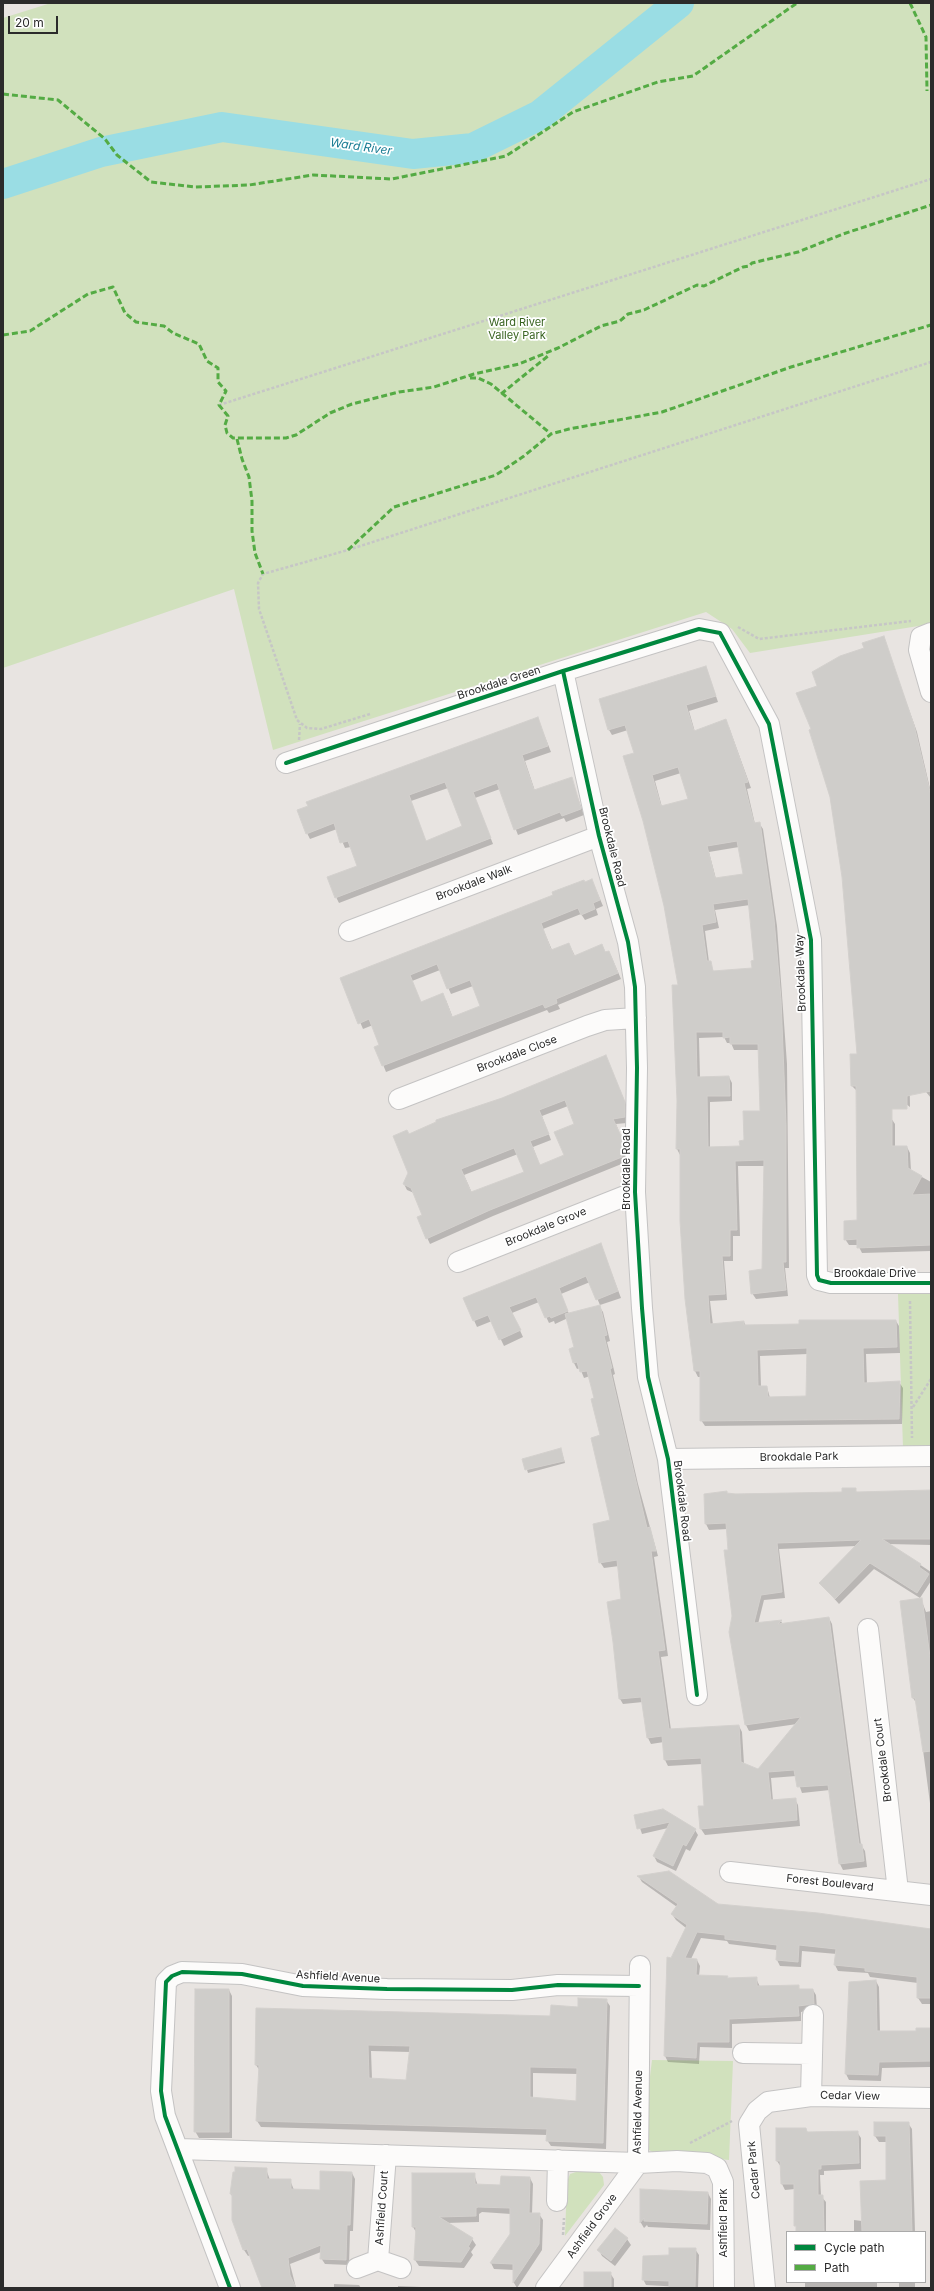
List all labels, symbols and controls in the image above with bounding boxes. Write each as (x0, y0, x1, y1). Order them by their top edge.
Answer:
scale bar (10, 8, 60, 34)
text: 20 m (15, 15, 44, 30)
water label: Ward River (329, 136, 393, 158)
park label: Ward River Valley Park (488, 316, 546, 342)
street label: Brookdale Green (456, 663, 542, 703)
street label: Brookdale Road (596, 806, 628, 888)
street label: Brookdale Walk (434, 862, 514, 904)
street label: Brookdale Way (793, 934, 809, 1012)
street label: Brookdale Close (475, 1033, 559, 1075)
street label: Brookdale Road (620, 1128, 634, 1210)
street label: Brookdale Grove (504, 1205, 588, 1249)
street label: Brookdale Drive (834, 1267, 916, 1281)
street label: Brookdale Park (760, 1450, 838, 1464)
street label: Brookdale Road (670, 1460, 694, 1542)
street label: Brookdale Court (871, 1717, 895, 1803)
street label: Forest Boulevard (786, 1872, 874, 1894)
street label: Ashfield Avenue (296, 1968, 380, 1986)
street label: Ashfield Avenue (631, 2070, 645, 2154)
street label: Cedar View (820, 2089, 880, 2103)
street label: Cedar Park (745, 2140, 763, 2200)
street label: Ashfield Court (373, 2170, 391, 2246)
street label: Ashfield Park (717, 2188, 731, 2258)
street label: Ashfield Grove (564, 2191, 620, 2261)
legend (786, 2231, 926, 2283)
text: Cycle path (824, 2240, 885, 2255)
text: Path (824, 2260, 849, 2275)

